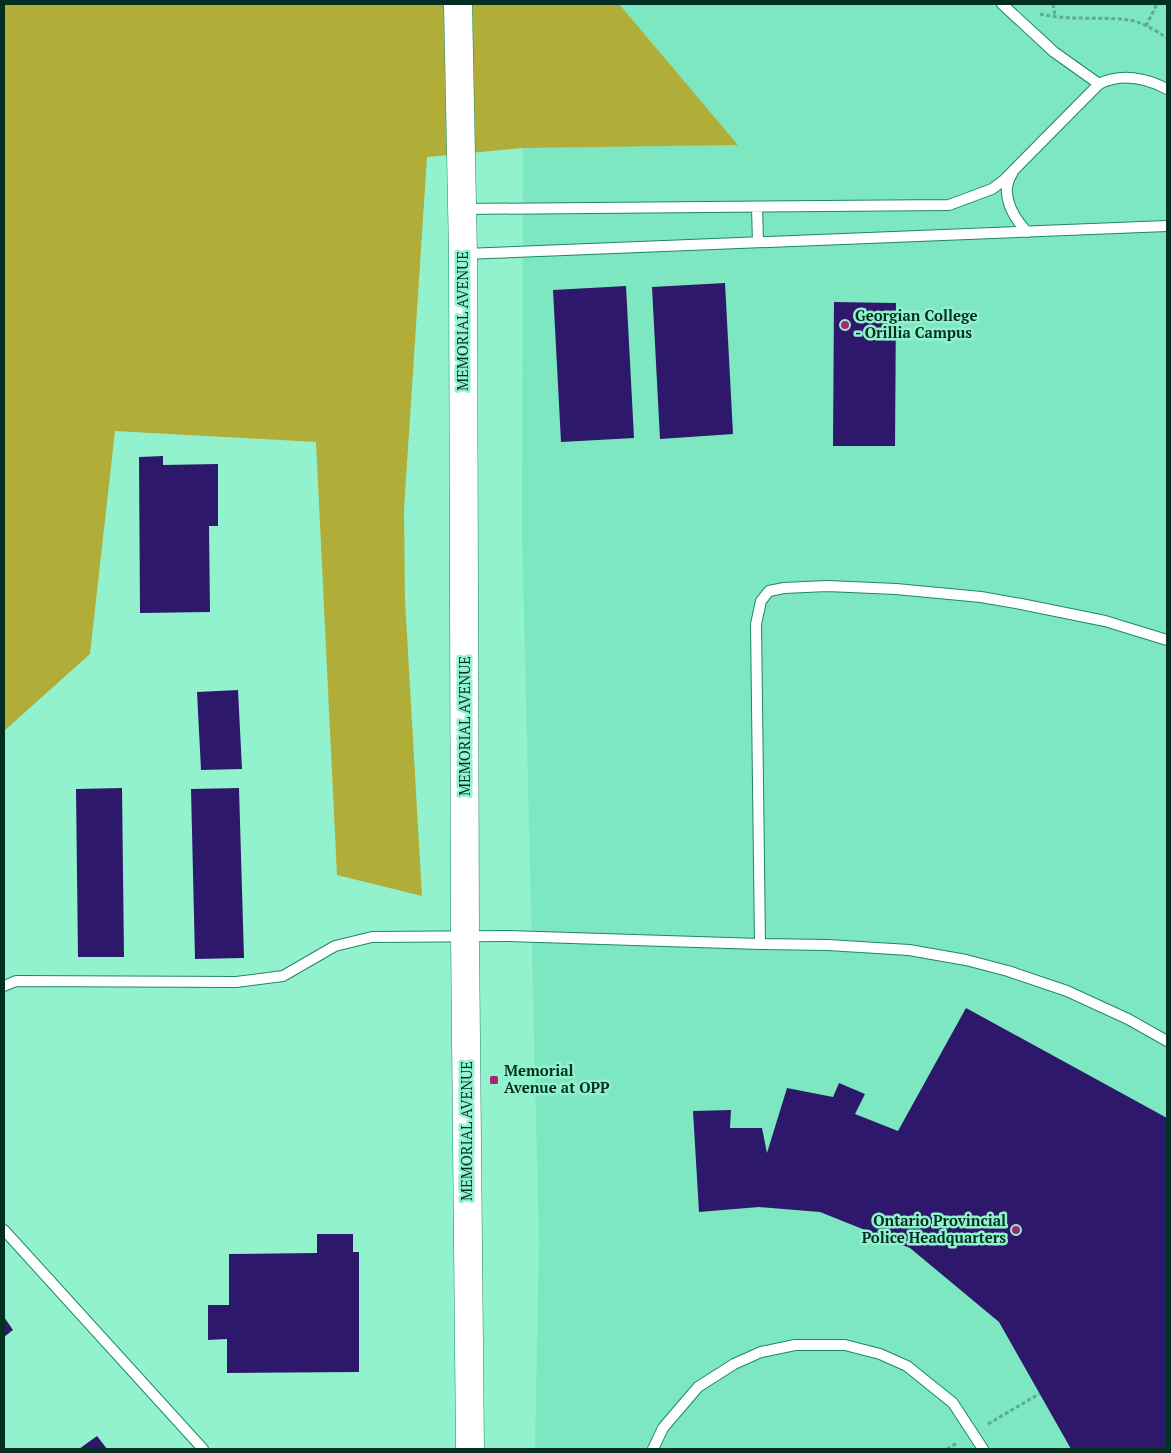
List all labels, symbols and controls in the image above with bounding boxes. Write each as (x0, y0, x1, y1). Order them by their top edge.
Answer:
street label: MEMORIAL AVENUE (452, 251, 472, 391)
place label: Georgian College - Orillia Campus (855, 305, 977, 342)
marker: Georgian College - Orillia Campus (839, 319, 851, 331)
street label: MEMORIAL AVENUE (454, 656, 474, 796)
place label: Memorial Avenue at OPP (504, 1060, 610, 1097)
street label: MEMORIAL AVENUE (456, 1061, 476, 1201)
marker: Memorial Avenue at OPP (488, 1074, 500, 1086)
place label: Ontario Provincial Police Headquarters (862, 1210, 1006, 1247)
marker: Ontario Provincial Police Headquarters (1010, 1224, 1022, 1236)

